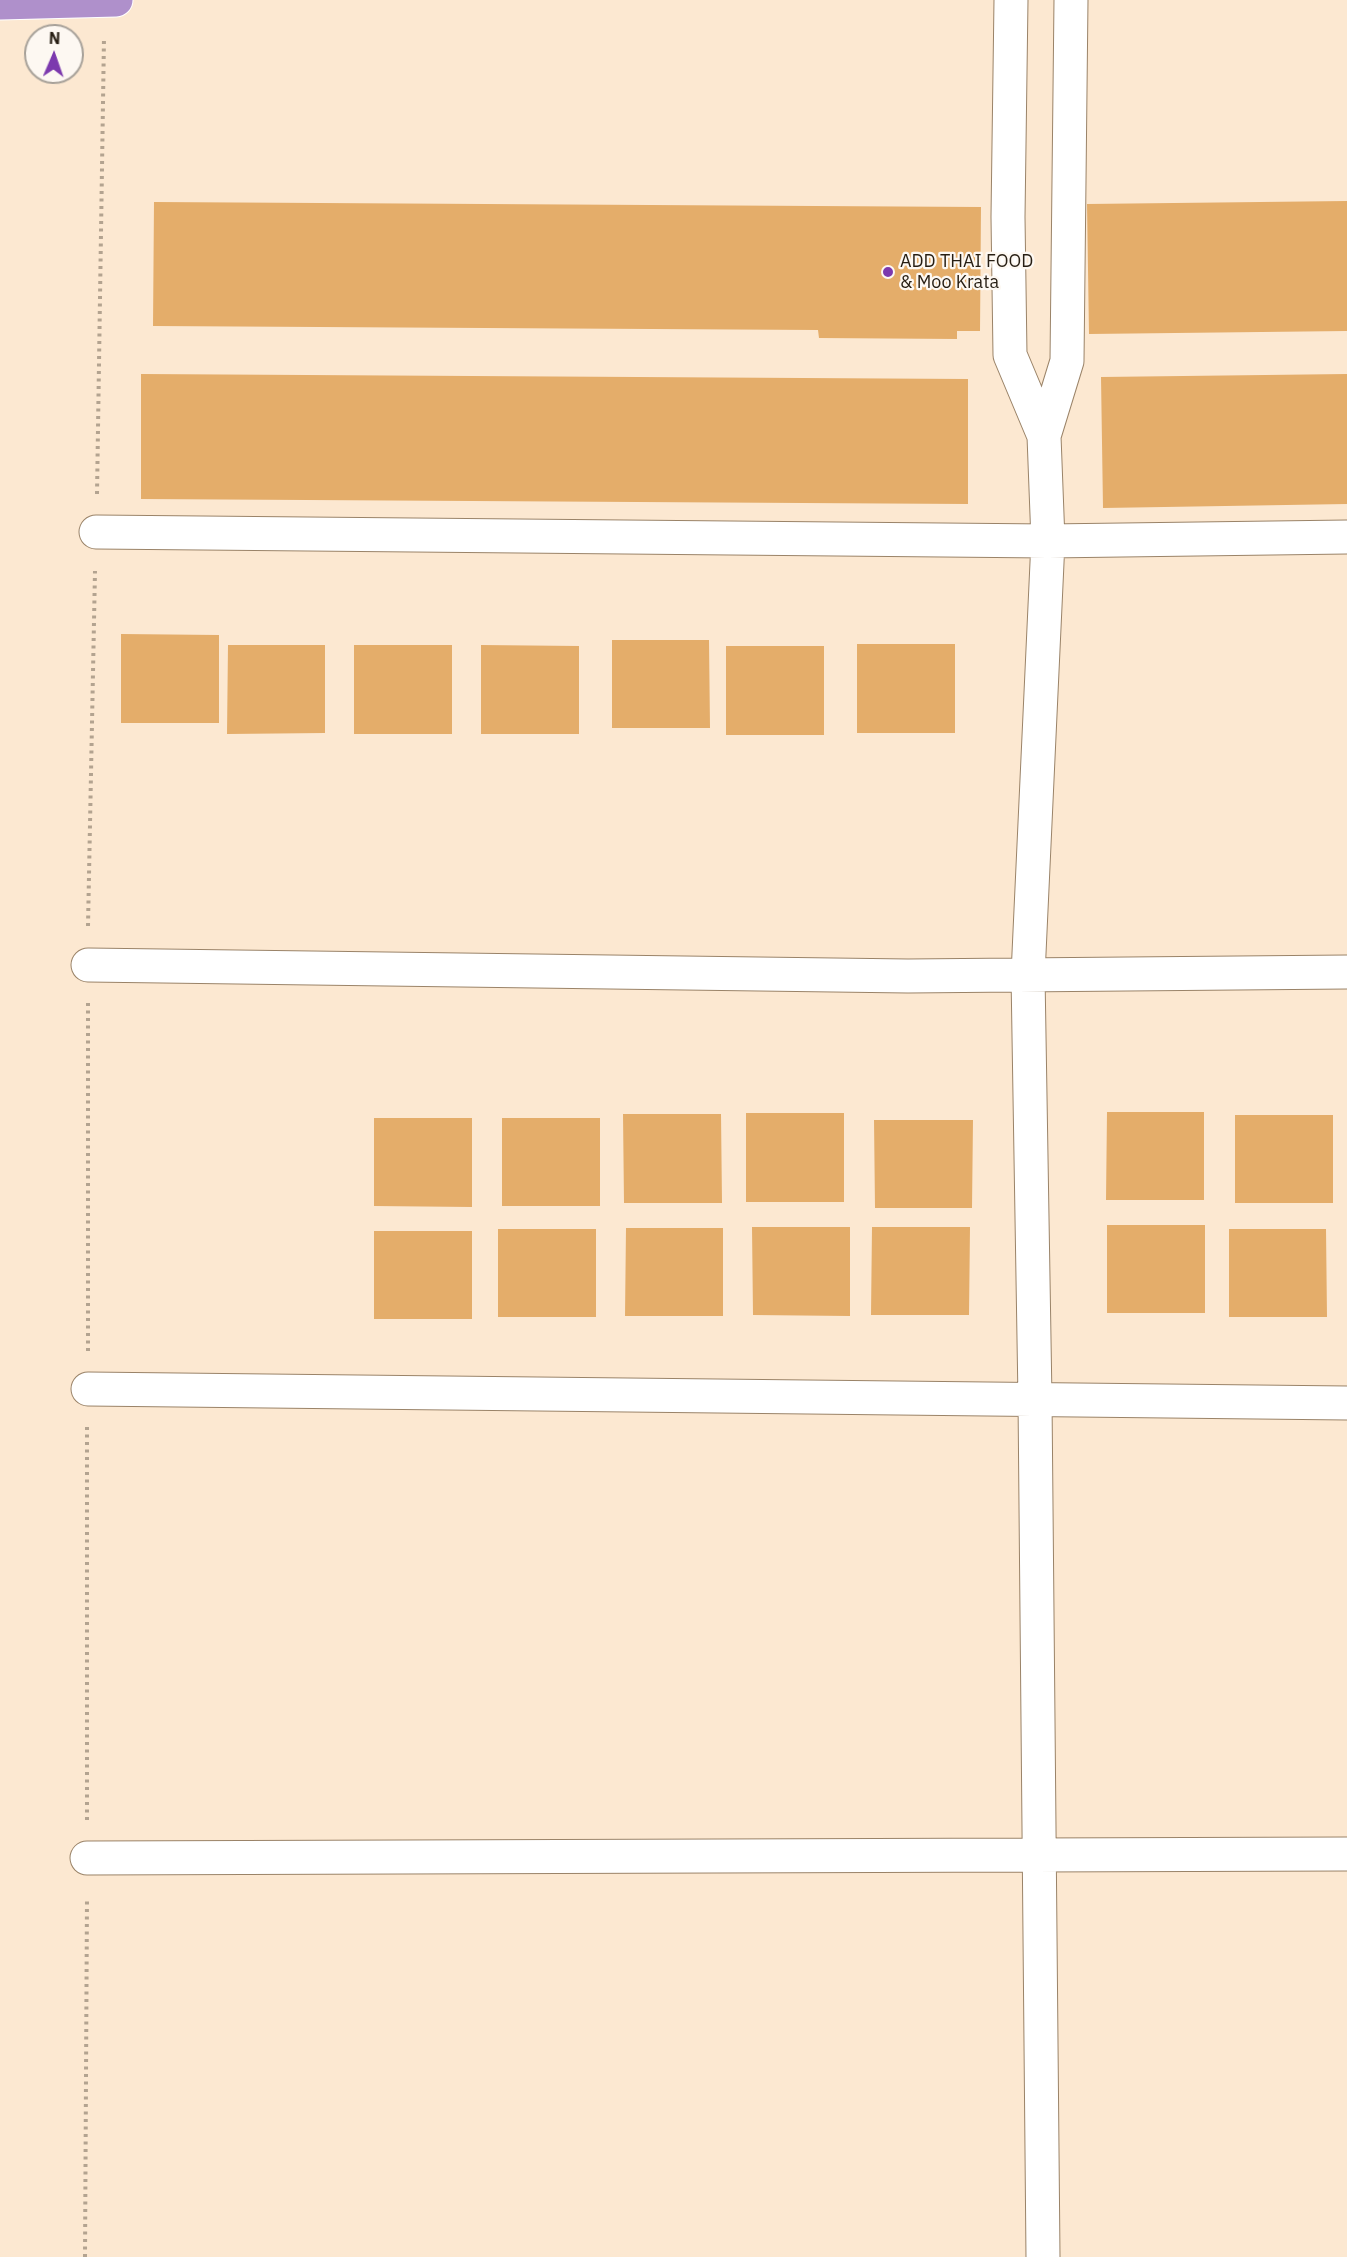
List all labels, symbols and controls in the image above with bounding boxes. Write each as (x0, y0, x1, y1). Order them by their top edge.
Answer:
north arrow (24, 24, 84, 84)
text: N (48, 28, 61, 48)
place label: ADD THAI FOOD & Moo Krata (900, 251, 1033, 294)
marker: ADD THAI FOOD & Moo Krata (881, 265, 895, 279)

